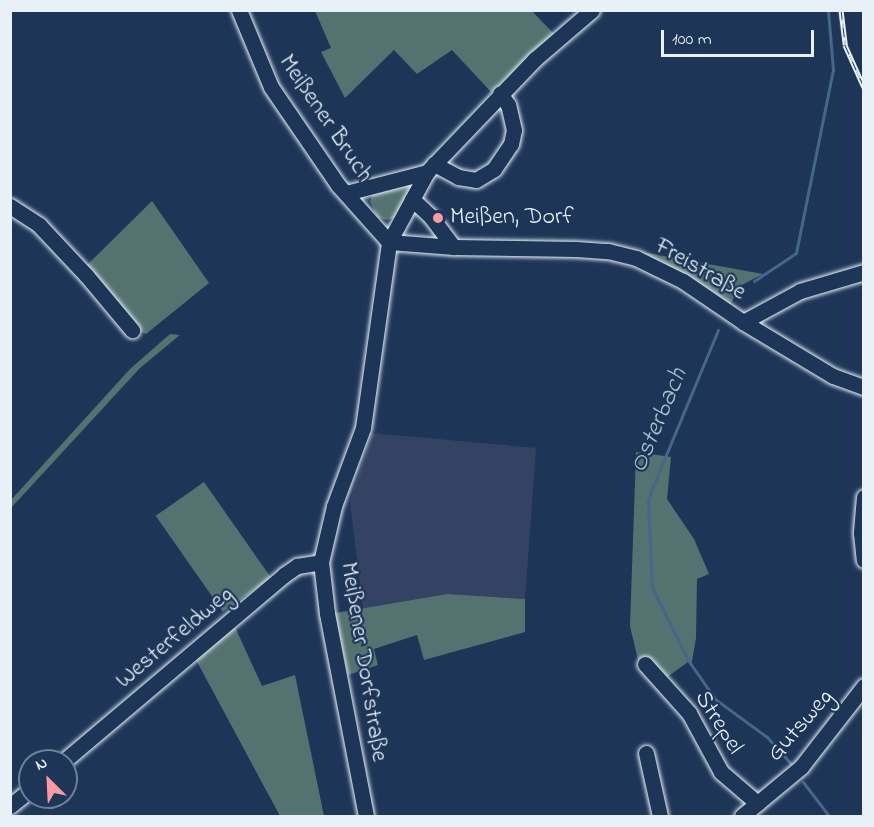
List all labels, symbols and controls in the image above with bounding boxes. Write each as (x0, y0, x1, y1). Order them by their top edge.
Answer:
scale bar (664, 18, 817, 56)
text: 100 m (672, 27, 712, 53)
street label: Meißener Bruch (272, 49, 378, 189)
place label: Meißen, Dorf (450, 204, 574, 232)
marker: Meißen, Dorf (431, 211, 445, 225)
street label: Freistraße (649, 232, 751, 308)
water label: Osterbach (624, 364, 696, 478)
street label: Meißener Dorfstraße (333, 560, 393, 764)
street label: Westerfeldweg (110, 581, 240, 695)
street label: Gutsweg (762, 684, 840, 768)
street label: Strepel (687, 686, 749, 760)
north arrow (18, 749, 78, 809)
text: N (32, 751, 51, 778)

